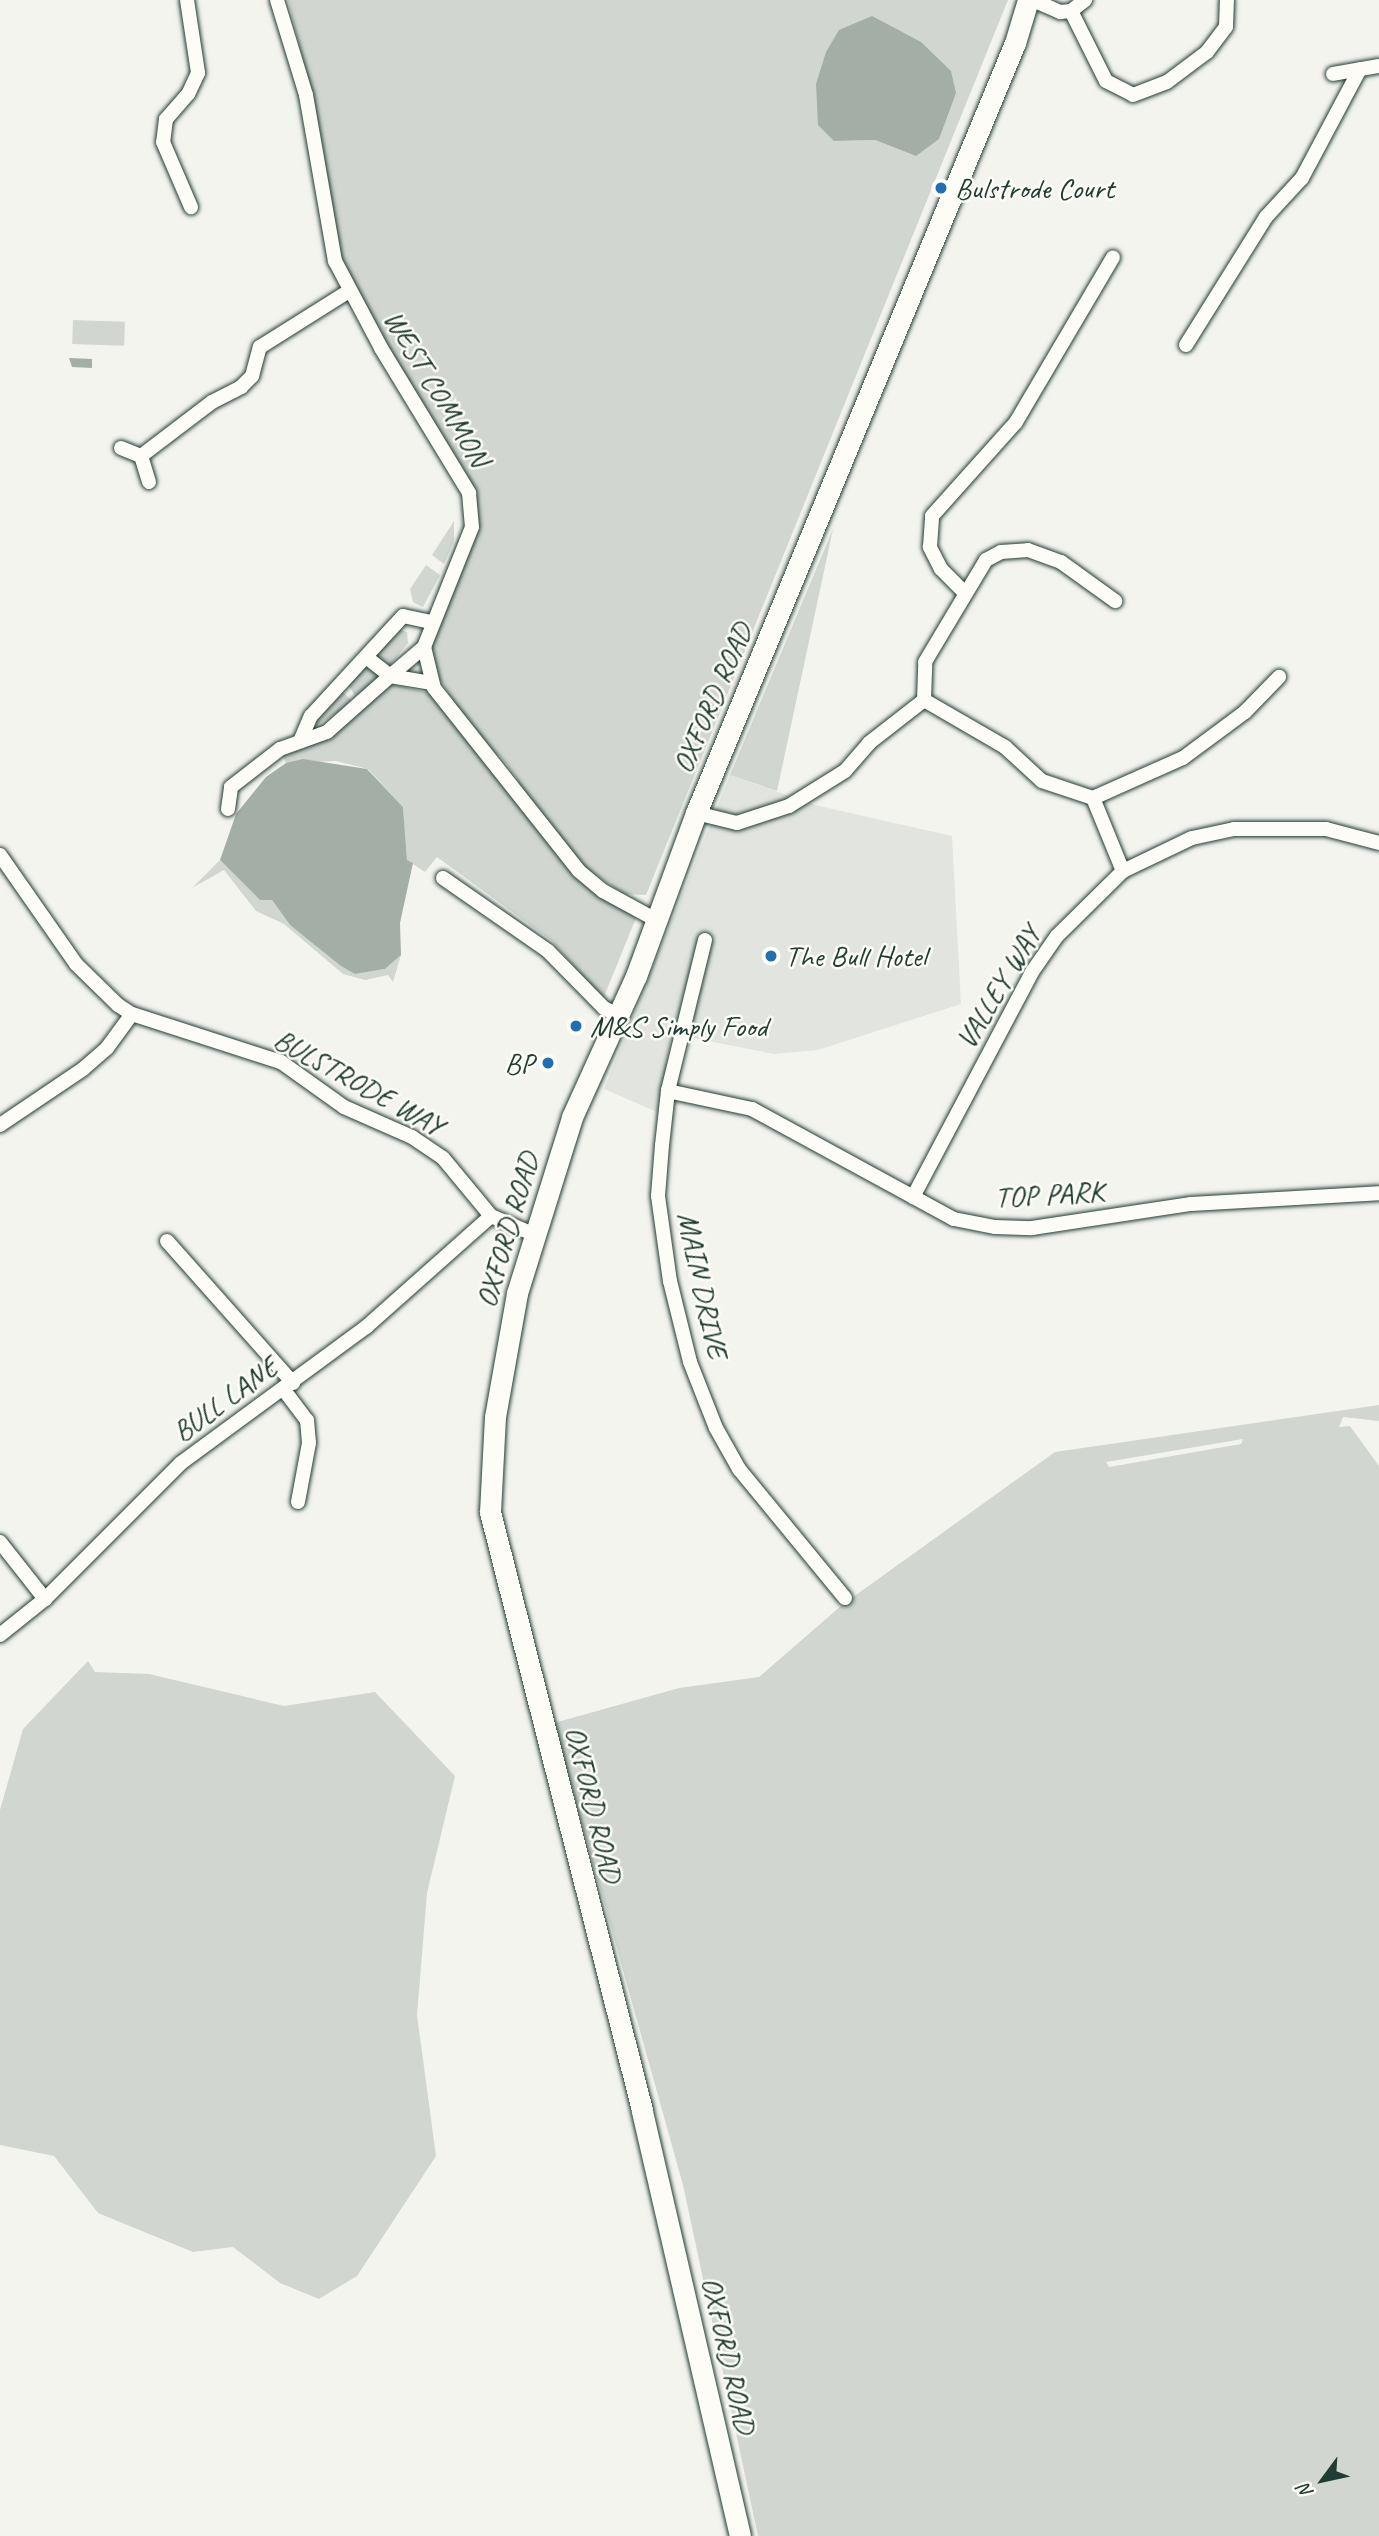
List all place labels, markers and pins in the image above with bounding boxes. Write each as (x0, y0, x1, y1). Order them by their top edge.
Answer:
place label: Bulstrode Court (955, 170, 1114, 206)
marker: Bulstrode Court (933, 180, 949, 196)
place label: The Bull Hotel (785, 938, 927, 974)
marker: The Bull Hotel (763, 948, 779, 964)
place label: M&S Simply Food (590, 1008, 768, 1044)
marker: M&S Simply Food (568, 1018, 584, 1034)
place label: BP (505, 1045, 534, 1081)
marker: BP (540, 1055, 556, 1071)

